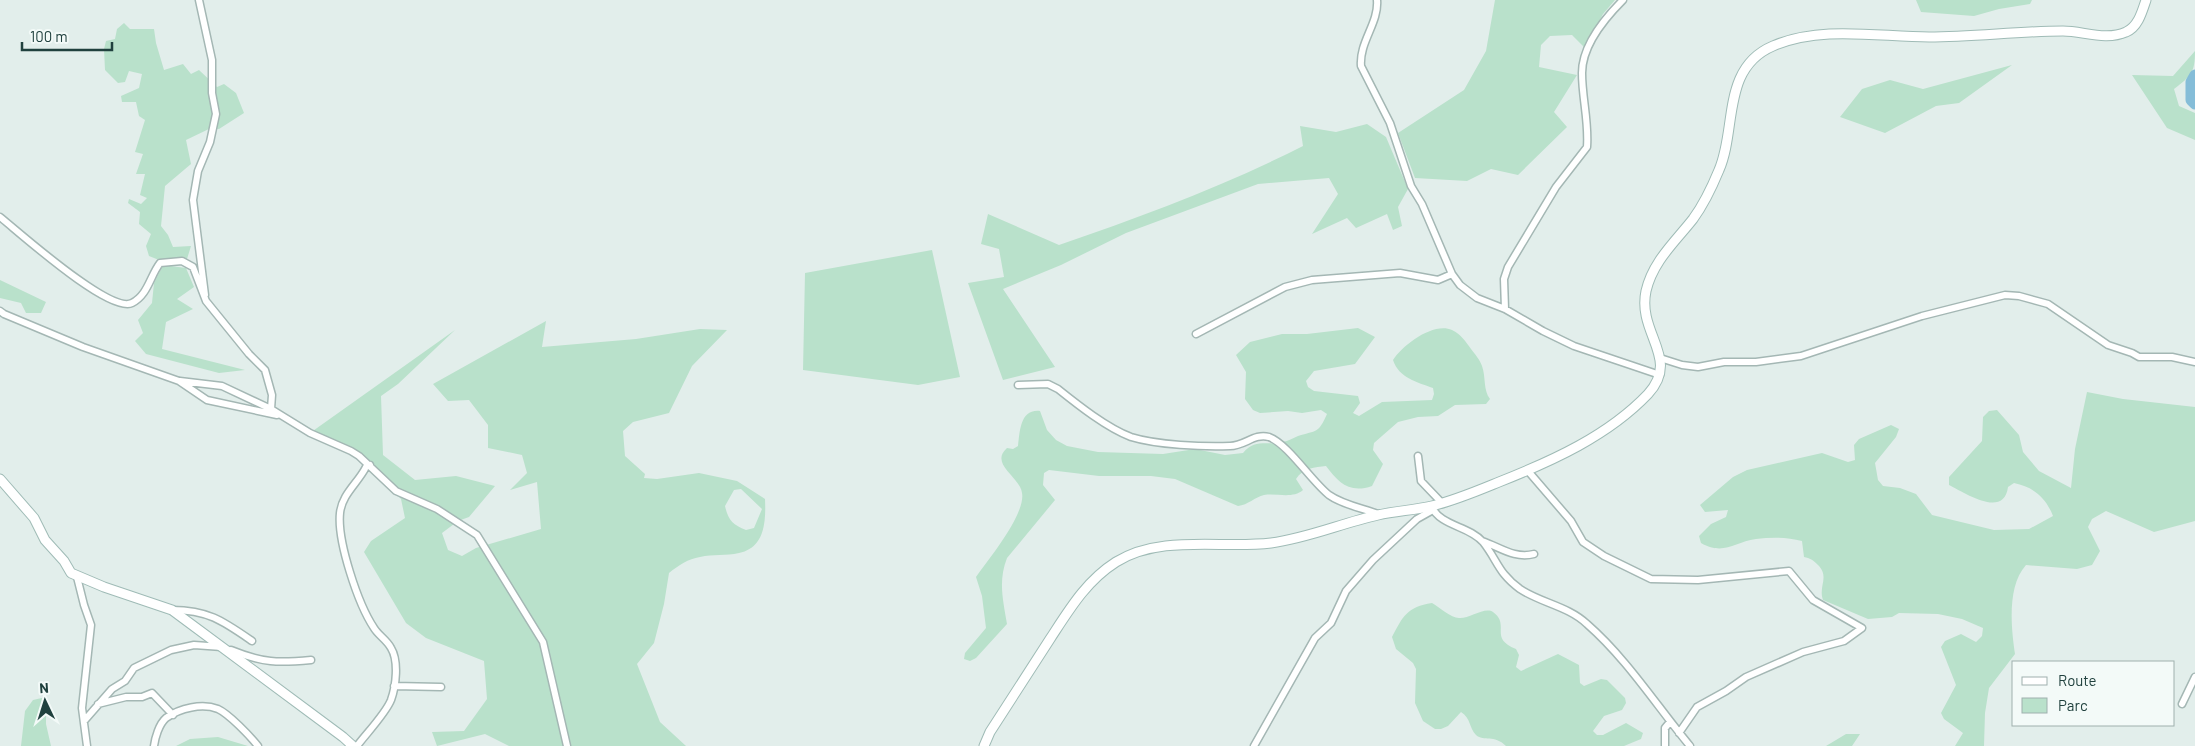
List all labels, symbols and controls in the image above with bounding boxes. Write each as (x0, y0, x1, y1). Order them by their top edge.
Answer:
scale bar (22, 20, 112, 52)
text: 100 m (30, 27, 68, 45)
legend (2012, 661, 2175, 726)
text: Route (2058, 671, 2097, 689)
north arrow (20, 676, 70, 726)
text: N (39, 679, 49, 696)
text: Parc (2058, 696, 2088, 714)

